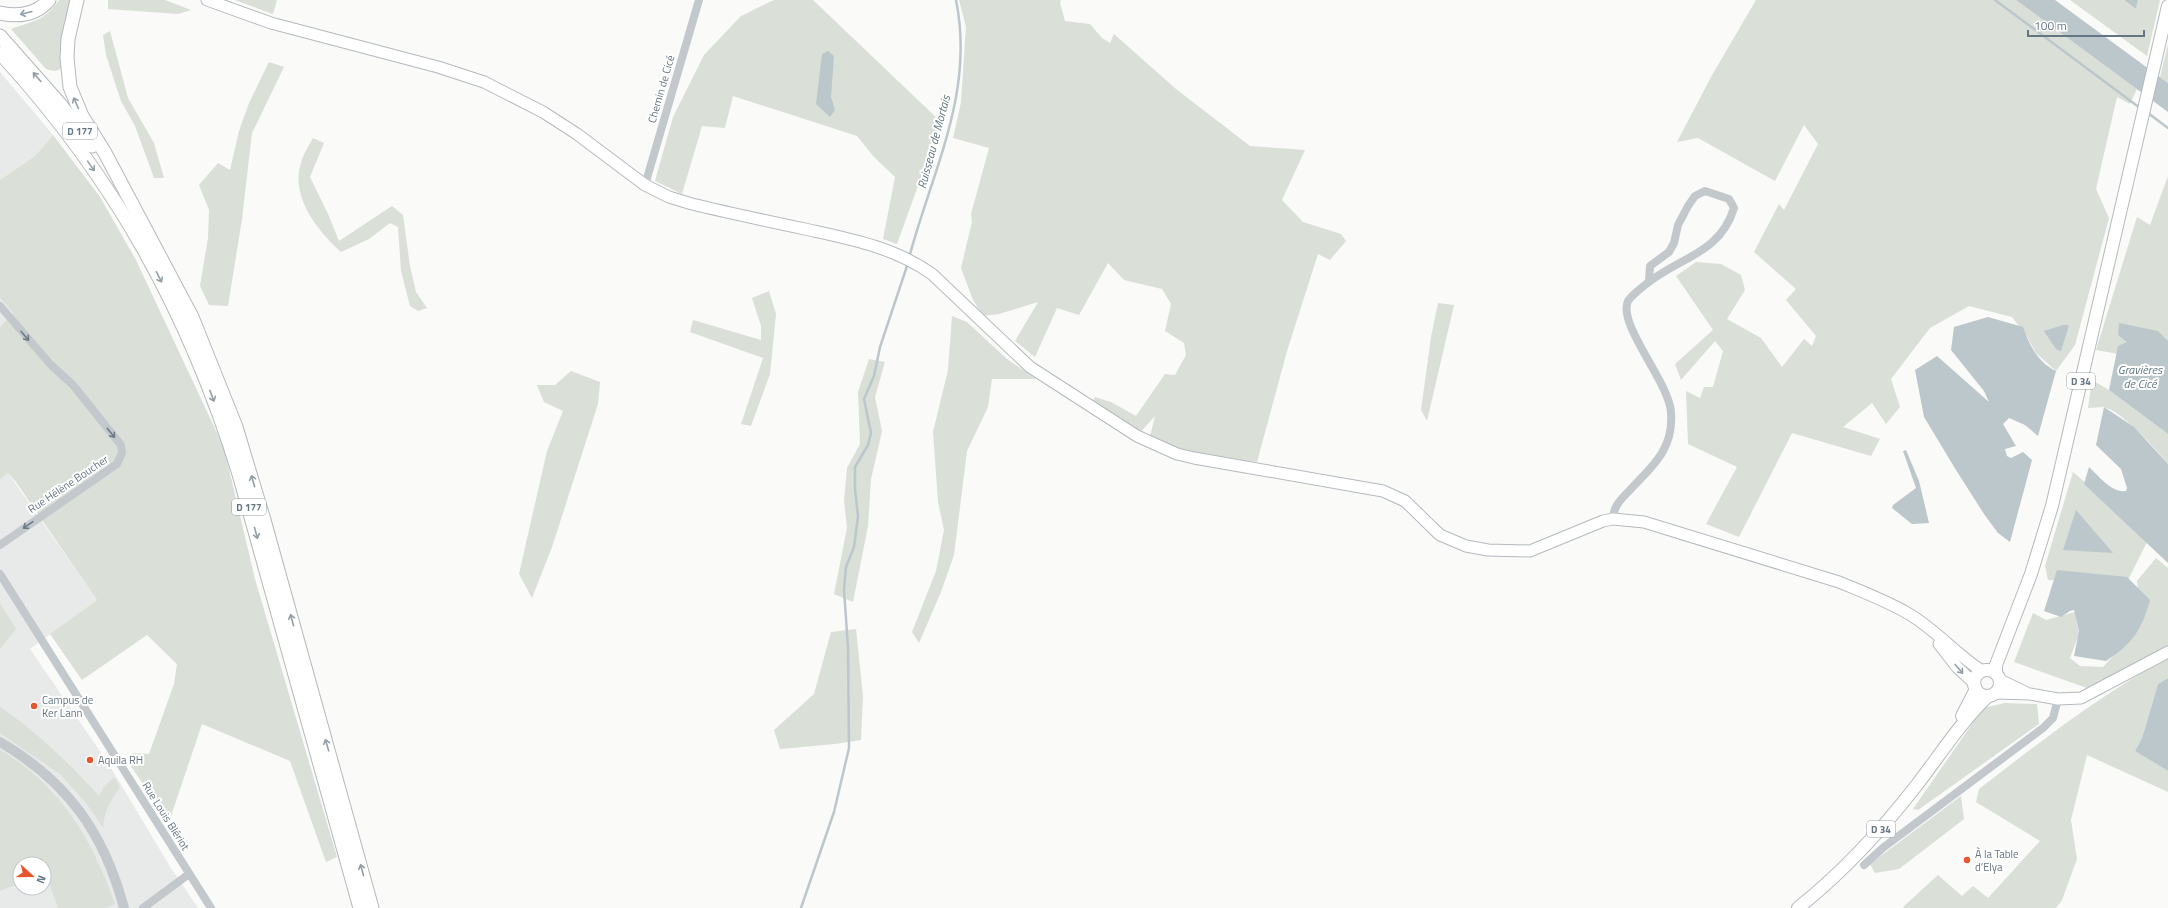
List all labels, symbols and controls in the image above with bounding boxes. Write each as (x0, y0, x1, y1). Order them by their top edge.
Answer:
one-way arrow (20, 10, 33, 17)
scale bar (2028, 12, 2144, 38)
text: 100 m (2034, 16, 2067, 35)
street label: Chemin de Cicé (644, 53, 678, 125)
one-way arrow (33, 72, 42, 83)
water label: Ruisseau de Mortais (912, 92, 955, 191)
one-way arrow (72, 97, 79, 109)
road number: D 177 (63, 123, 97, 139)
one-way arrow (87, 161, 95, 172)
one-way arrow (156, 271, 163, 283)
one-way arrow (21, 330, 30, 341)
water label: Gravières de Cicé (2118, 360, 2163, 393)
road number: D 34 (2067, 373, 2095, 389)
one-way arrow (209, 389, 217, 401)
one-way arrow (107, 427, 116, 438)
street label: Rue Hélène Boucher (25, 451, 112, 517)
one-way arrow (249, 475, 256, 488)
road number: D 177 (232, 499, 266, 515)
one-way arrow (23, 521, 34, 529)
one-way arrow (253, 526, 260, 539)
one-way arrow (288, 614, 295, 627)
one-way arrow (1954, 663, 1963, 674)
place label: Campus de Ker Lann (42, 692, 94, 721)
marker: Campus de Ker Lann (29, 701, 39, 711)
one-way arrow (323, 739, 330, 752)
place label: Aquila RH (98, 752, 143, 768)
marker: Aquila RH (85, 755, 95, 765)
street label: Rue Louis Blériot (139, 779, 194, 853)
road number: D 34 (1867, 821, 1895, 837)
place label: À la Table d’Elya (1975, 846, 2019, 875)
marker: À la Table d’Elya (1962, 855, 1972, 865)
north arrow (12, 856, 52, 896)
one-way arrow (358, 864, 365, 877)
text: N (33, 873, 50, 886)

